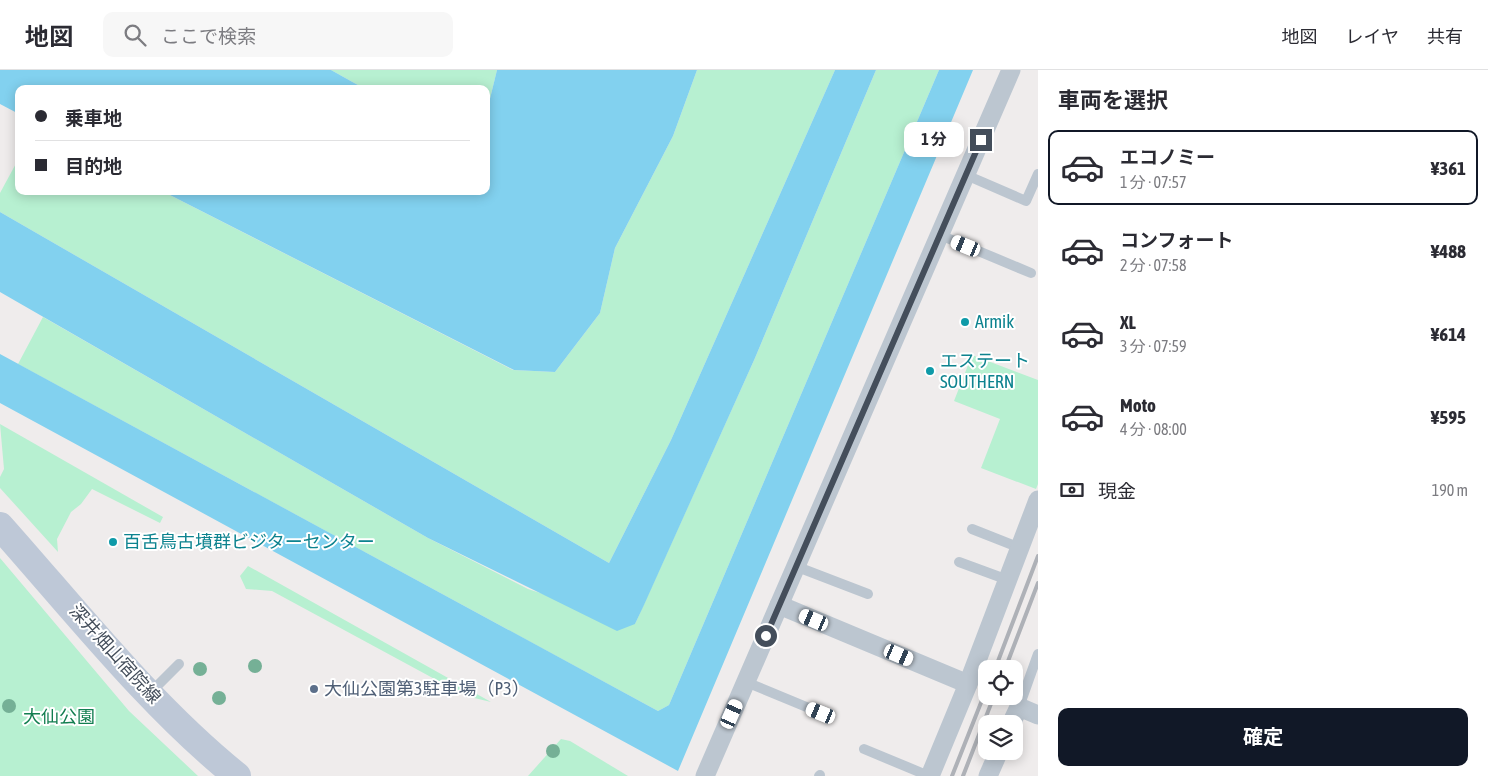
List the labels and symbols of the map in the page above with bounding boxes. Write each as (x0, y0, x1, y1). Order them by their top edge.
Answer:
callout: 1 分 (904, 122, 964, 158)
route end (970, 129, 992, 151)
car (949, 233, 982, 259)
place label: Armik (975, 311, 1014, 332)
marker: Armik (959, 316, 971, 328)
place label: エステート SOUTHERN (940, 350, 1030, 392)
marker: エステート SOUTHERN (924, 365, 936, 377)
place label: 百舌鳥古墳群ビジターセンター (123, 531, 375, 552)
marker: 百舌鳥古墳群ビジターセンター (107, 536, 119, 548)
street label: 深井畑山宿院線 (65, 600, 165, 708)
car (797, 607, 830, 633)
route start (755, 625, 777, 647)
car (882, 642, 915, 668)
place label: 大仙公園第3駐車場（P3） (324, 678, 530, 699)
marker: 大仙公園第3駐車場（P3） (308, 683, 320, 695)
car (719, 697, 744, 731)
car (804, 700, 837, 726)
park label: 大仙公園 (23, 706, 95, 727)

